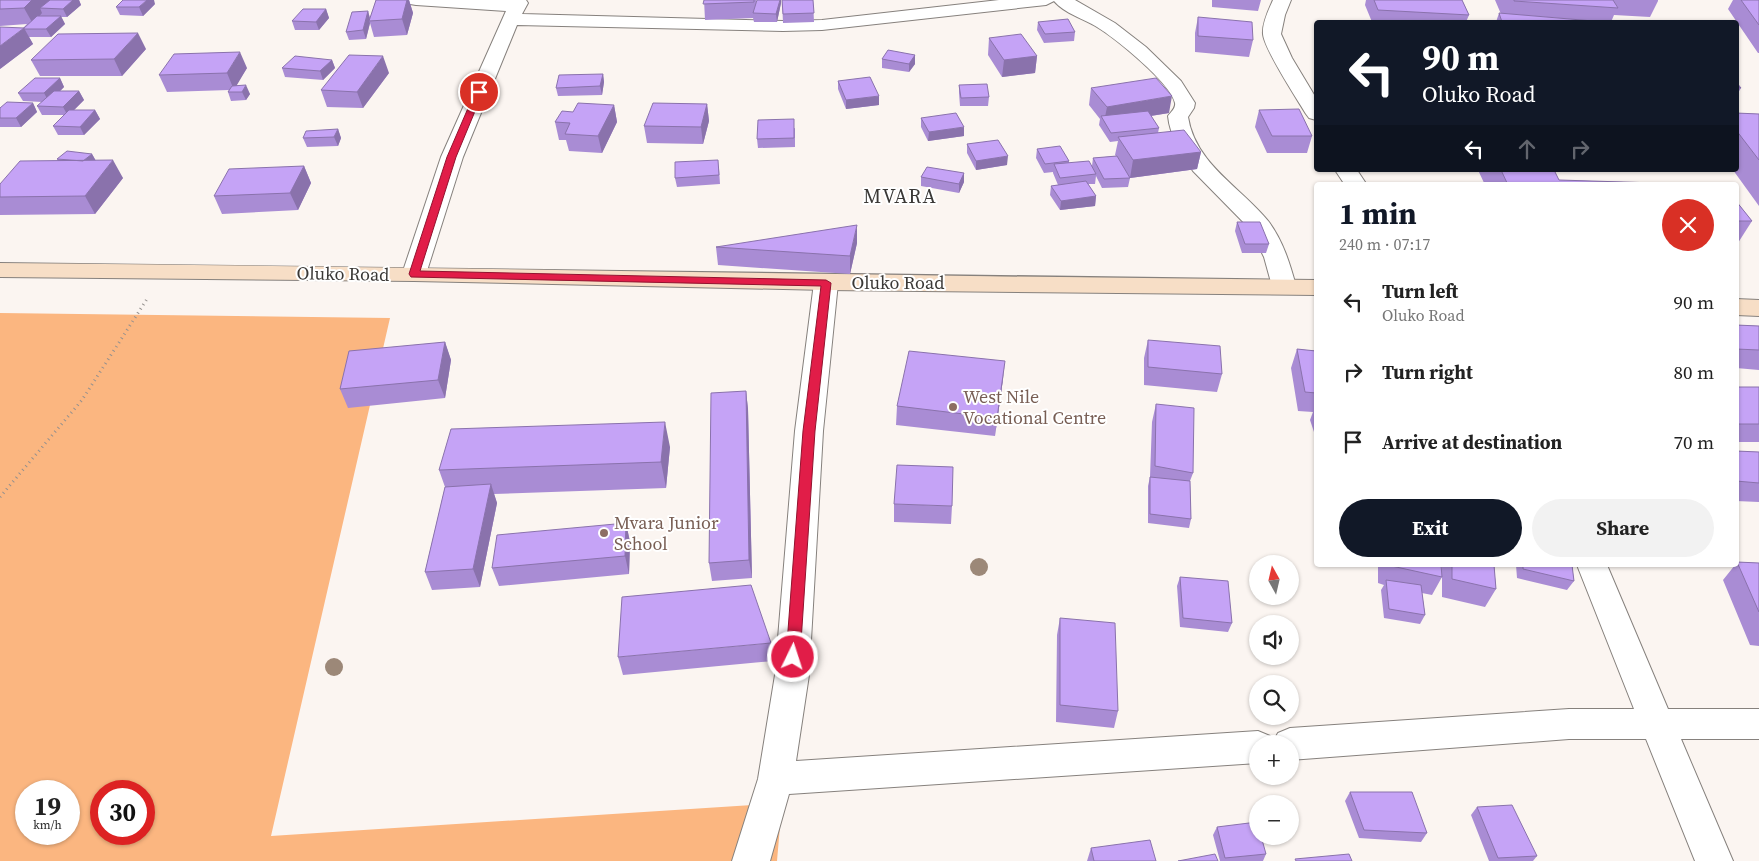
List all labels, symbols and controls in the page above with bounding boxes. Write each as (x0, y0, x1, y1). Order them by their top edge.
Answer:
text: 90 m (1422, 34, 1499, 82)
icon: left (1339, 40, 1404, 105)
pin (458, 71, 500, 113)
icon: arrive (465, 78, 493, 106)
text: Oluko Road (1422, 79, 1535, 109)
icon: left (1460, 135, 1488, 163)
icon: ahead (1513, 135, 1541, 163)
icon: right (1566, 135, 1594, 163)
district label: MVARA (863, 182, 937, 210)
text: 1 min (1339, 193, 1417, 234)
button: close (1662, 199, 1714, 251)
text: 240 m · 07:17 (1339, 233, 1430, 255)
street label: Oluko Road (296, 260, 390, 287)
street label: Oluko Road (852, 270, 944, 295)
text: Turn left (1382, 278, 1458, 304)
icon: left (1339, 288, 1367, 316)
text: 90 m (1673, 289, 1714, 315)
text: Oluko Road (1382, 304, 1464, 326)
icon: right (1339, 358, 1367, 386)
text: Turn right (1382, 359, 1473, 385)
text: 80 m (1673, 359, 1714, 385)
place label: West Nile Vocational Centre (963, 384, 1106, 430)
marker: West Nile Vocational Centre (947, 401, 959, 413)
icon: arrive (1339, 428, 1367, 456)
text: Arrive at destination (1382, 429, 1562, 455)
text: 70 m (1673, 429, 1714, 455)
button: Exit (1339, 499, 1522, 557)
button: Share (1532, 499, 1714, 557)
place label: Mvara Junior School (614, 510, 719, 556)
marker: Mvara Junior School (598, 527, 610, 539)
north arrow (1249, 555, 1299, 605)
map controls (1249, 555, 1299, 845)
button: sound (1249, 615, 1299, 665)
position arrow (766, 630, 818, 682)
button: search (1249, 675, 1299, 725)
button: + (1249, 735, 1299, 785)
speed limit sign: 30 (90, 780, 155, 845)
text: 19 (34, 789, 61, 823)
button: − (1249, 795, 1299, 845)
text: km/h (33, 817, 62, 833)

